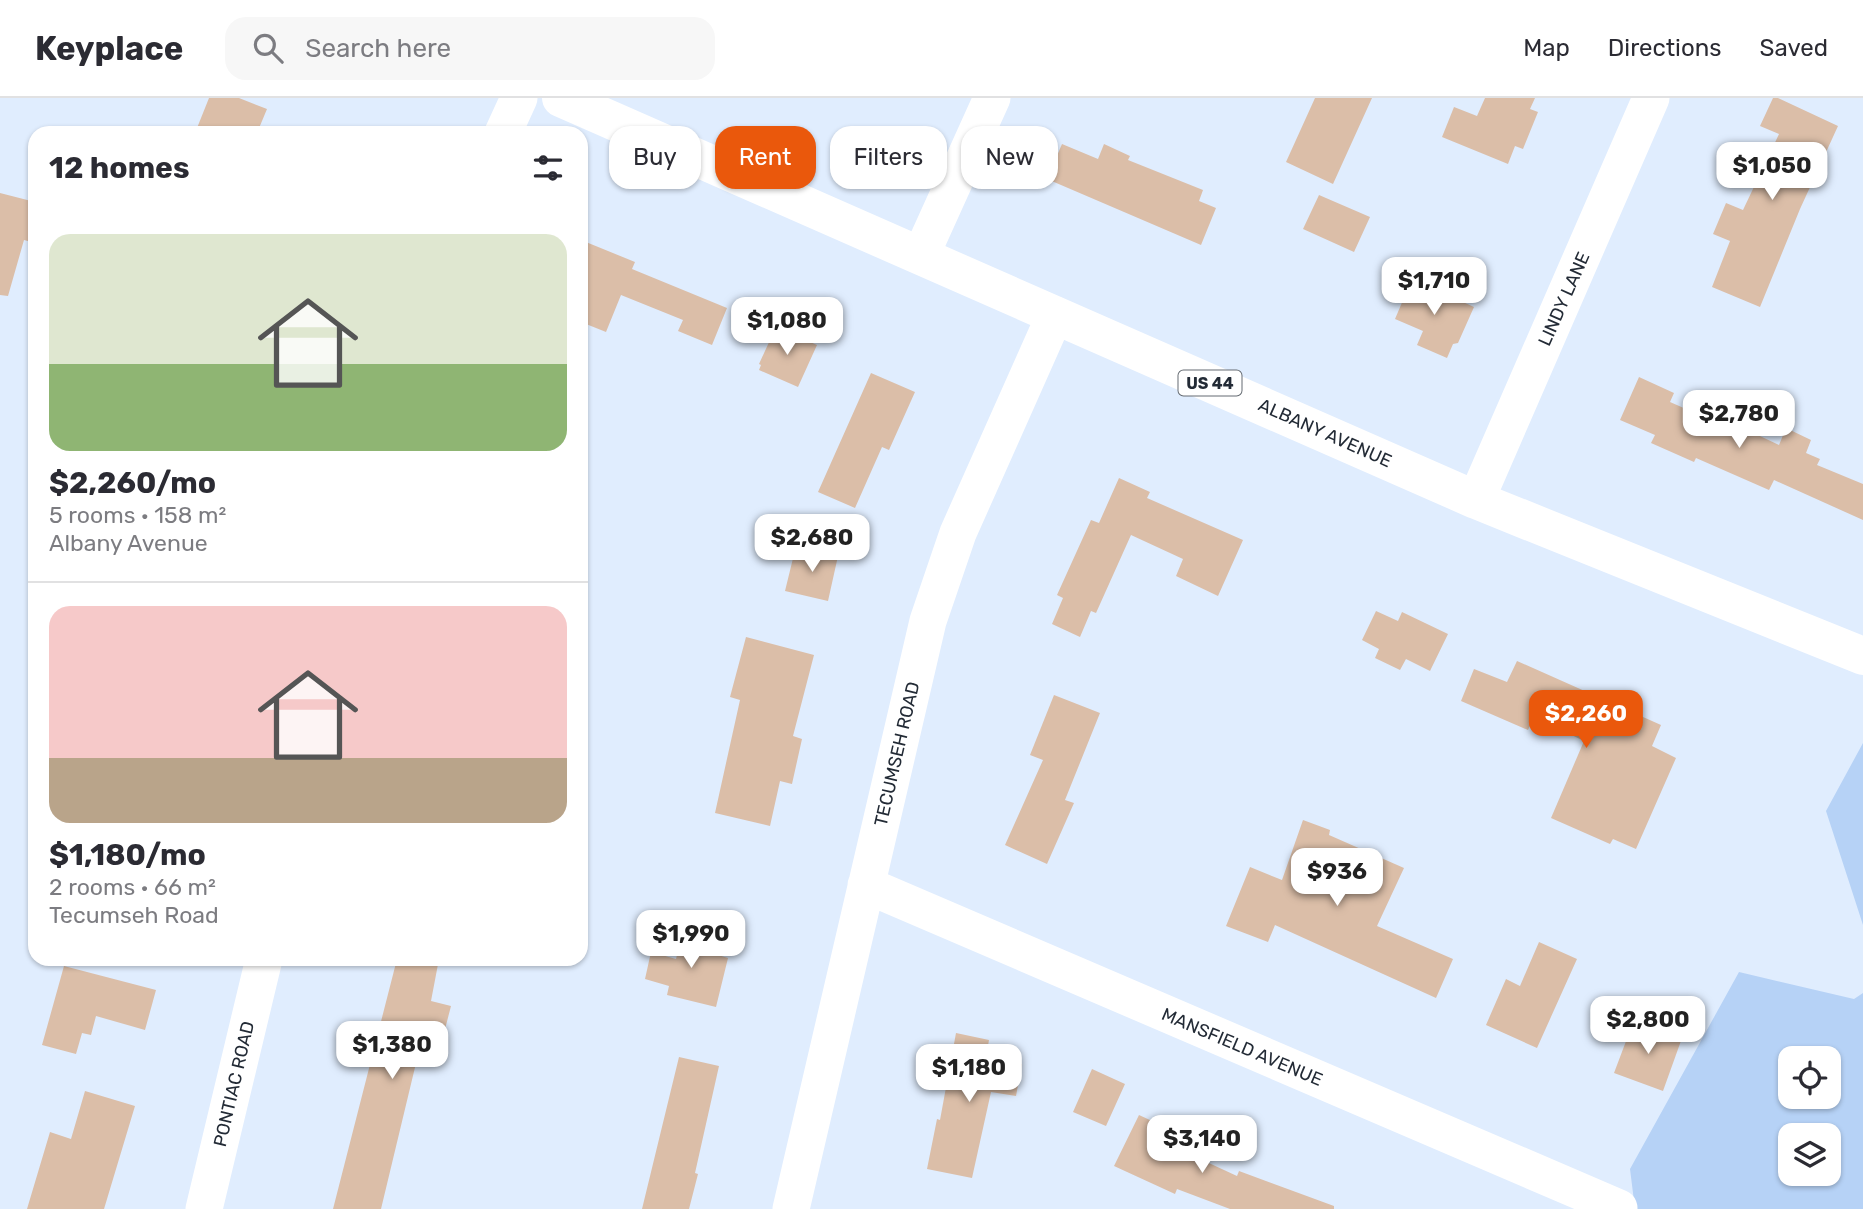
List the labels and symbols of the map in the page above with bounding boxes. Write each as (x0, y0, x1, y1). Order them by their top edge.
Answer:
pin: $1,050 (1715, 142, 1829, 202)
street label: LINDY LANE (1533, 249, 1595, 349)
pin: $1,710 (1377, 258, 1491, 317)
pin: $1,080 (730, 298, 844, 357)
road number: US 44 (1178, 370, 1242, 396)
pin: $2,780 (1682, 390, 1796, 450)
street label: ALBANY AVENUE (1255, 394, 1395, 472)
pin: $2,680 (755, 514, 869, 574)
street label: TECUMSEH ROAD (870, 680, 924, 828)
pin: $2,260 (1529, 690, 1643, 750)
pin: $936 (1296, 848, 1378, 908)
pin: $1,990 (634, 910, 748, 970)
pin: $2,800 (1591, 996, 1705, 1056)
street label: MANSFIELD AVENUE (1158, 1003, 1326, 1091)
street label: PONTIAC ROAD (209, 1019, 259, 1149)
pin: $1,380 (335, 1021, 449, 1081)
pin: $1,180 (912, 1044, 1026, 1104)
pin: $3,140 (1145, 1116, 1259, 1175)

